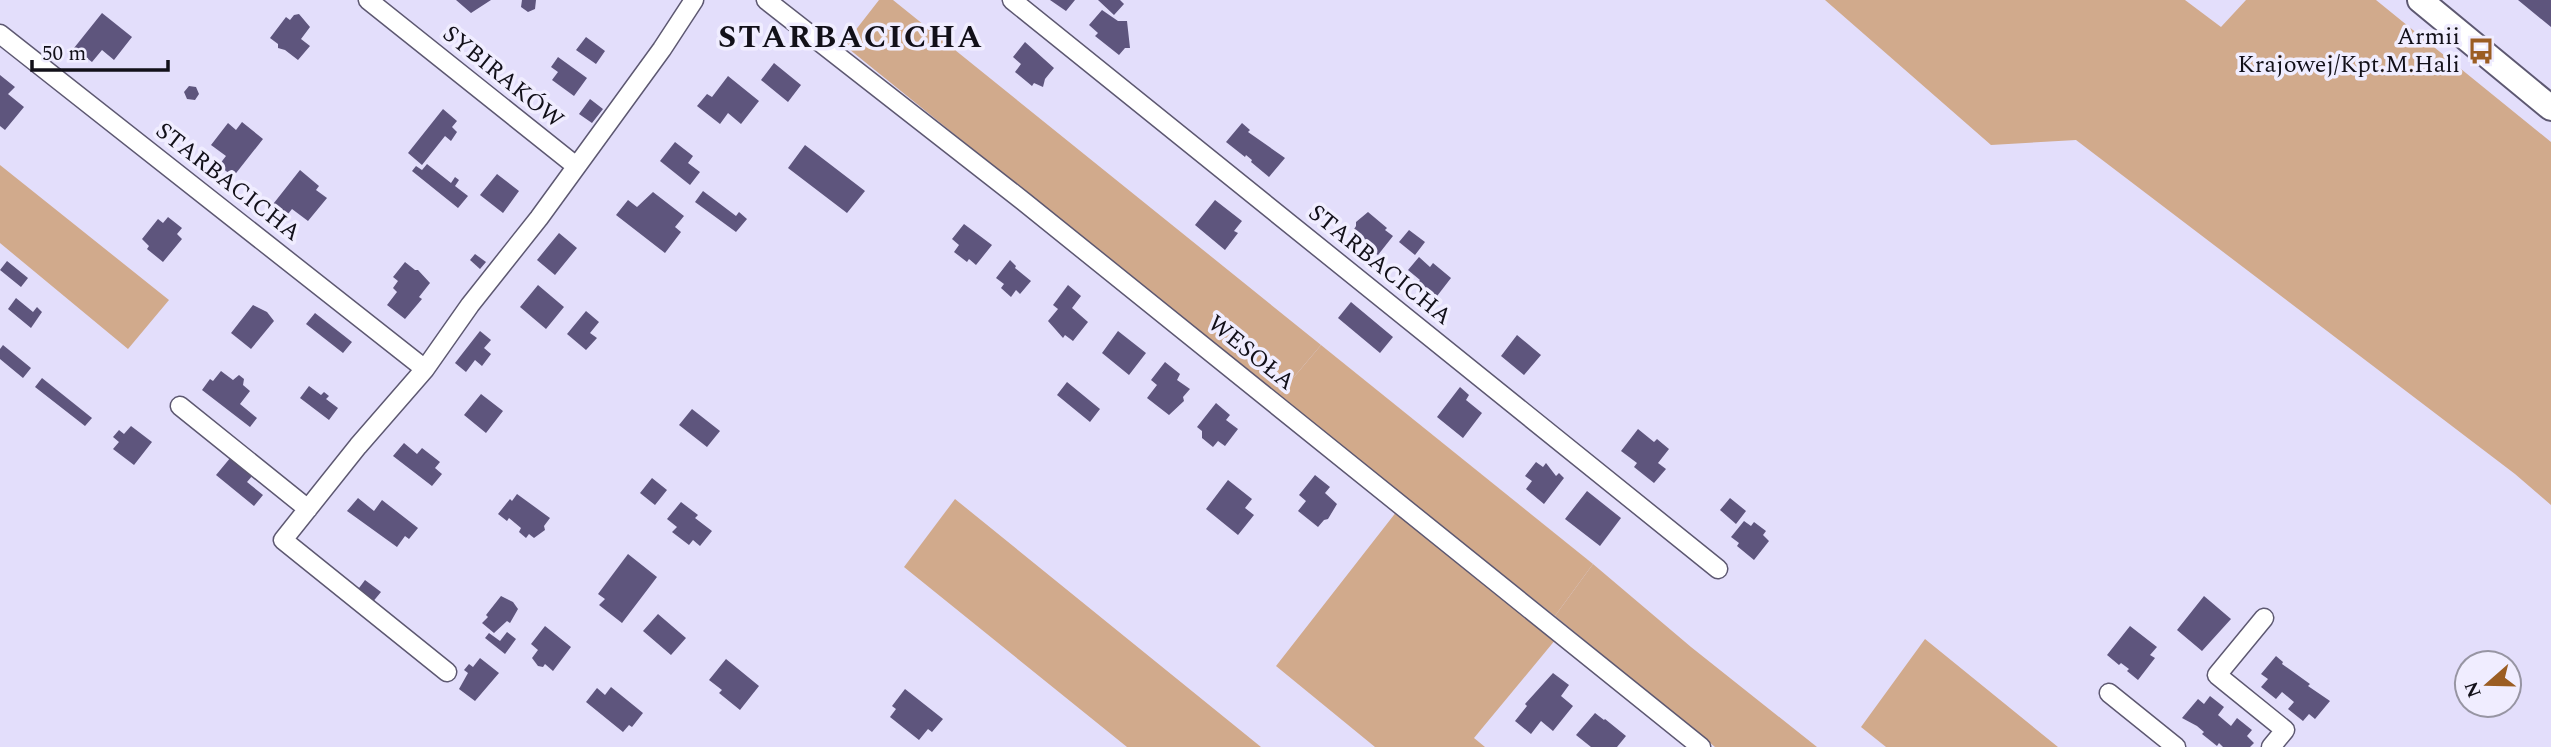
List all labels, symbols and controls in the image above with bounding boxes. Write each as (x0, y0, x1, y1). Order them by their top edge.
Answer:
district label: STARBACICHA (718, 13, 984, 62)
street label: SYBIRAKÓW (434, 17, 572, 138)
place label: Armii Krajowej/Kpt.M.Hali (2238, 19, 2460, 83)
scale bar (32, 28, 168, 72)
bus stop icon: Armii Krajowej/Kpt.M.Hali (2466, 36, 2496, 66)
text: 50 m (42, 38, 86, 70)
street label: STARBACICHA (147, 114, 309, 250)
street label: STARBACICHA (1300, 196, 1460, 334)
street label: WESOŁA (1199, 306, 1303, 400)
north arrow (2453, 649, 2523, 719)
text: N (2457, 677, 2490, 702)

